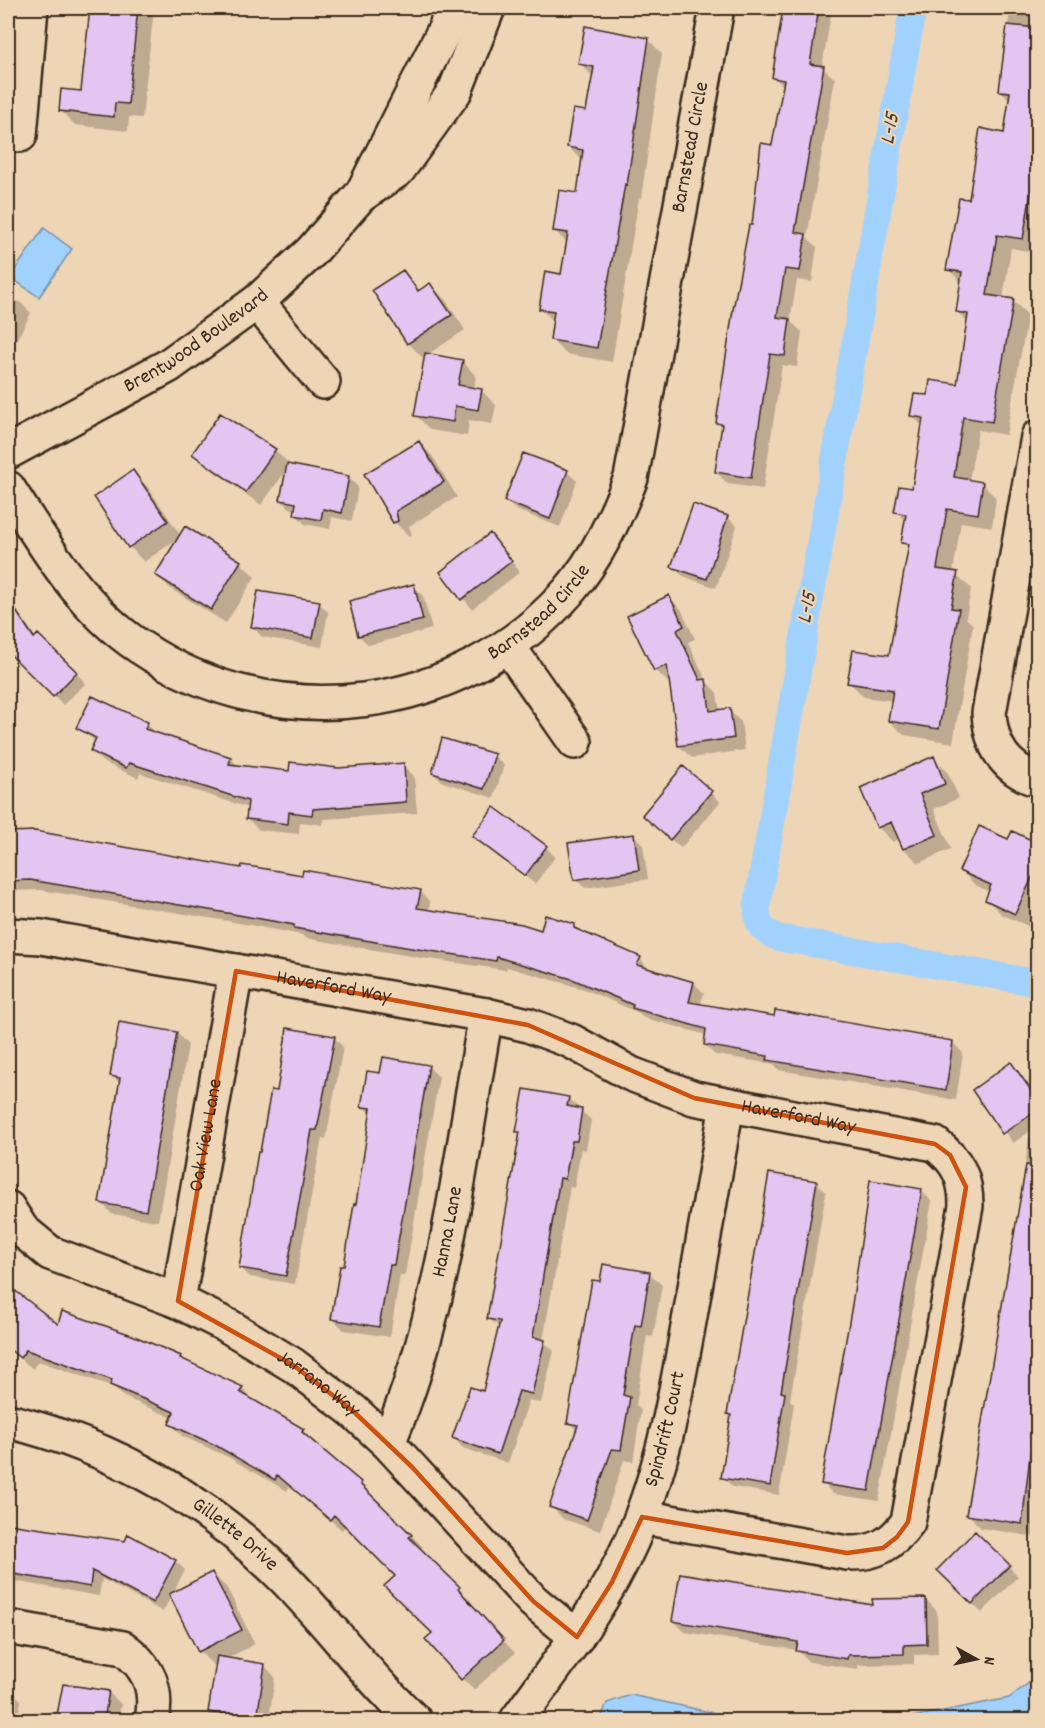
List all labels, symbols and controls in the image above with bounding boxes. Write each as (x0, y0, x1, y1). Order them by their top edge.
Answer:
street label: Barnstead Circle (665, 80, 718, 215)
water label: L-15 (873, 109, 909, 147)
street label: Brentwood Boulevard (119, 282, 277, 402)
street label: Barnstead Circle (482, 559, 599, 669)
water label: L-15 (790, 588, 826, 626)
street label: Haverford Way (274, 963, 394, 1013)
street label: Oak View Lane (182, 1077, 232, 1194)
street label: Haverford Way (738, 1092, 859, 1144)
street label: Hanna Lane (425, 1184, 472, 1280)
street label: Jarrano Way (270, 1343, 367, 1425)
street label: Spindrift Court (638, 1369, 694, 1491)
street label: Gillette Drive (185, 1491, 285, 1579)
north arrow (946, 1629, 1006, 1689)
text: N (976, 1655, 1000, 1666)

